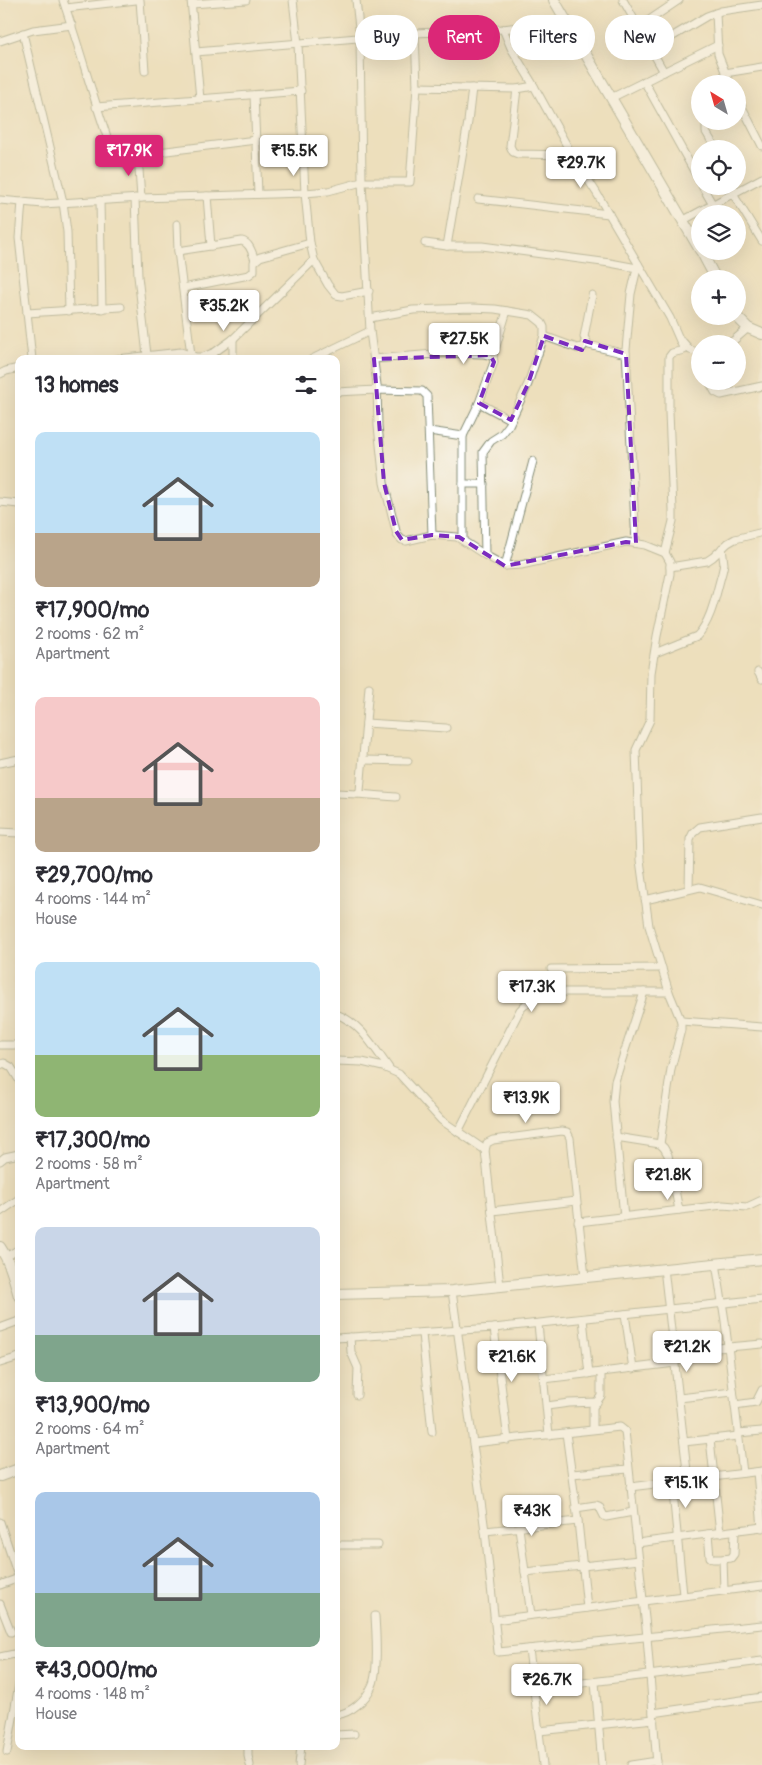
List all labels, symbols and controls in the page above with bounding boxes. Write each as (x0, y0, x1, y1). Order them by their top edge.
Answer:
chip: Buy (355, 15, 418, 60)
chip: Rent (428, 15, 500, 60)
chip: Filters (510, 15, 595, 60)
chip: New (605, 15, 674, 60)
north arrow (691, 75, 746, 130)
map controls (691, 75, 746, 390)
pin: ₹17.9K (88, 134, 170, 177)
pin: ₹15.5K (253, 134, 335, 177)
button: locate (691, 140, 746, 195)
text: ₹17.9K (106, 141, 152, 161)
text: ₹15.5K (271, 141, 317, 161)
pin: ₹29.7K (540, 146, 622, 189)
text: ₹29.7K (557, 153, 605, 173)
button: layers (691, 205, 746, 260)
button: + (691, 270, 746, 325)
pin: ₹35.2K (183, 290, 265, 332)
text: ₹35.2K (199, 296, 249, 316)
pin: ₹27.5K (423, 322, 505, 365)
text: ₹27.5K (440, 329, 488, 349)
button: − (691, 335, 746, 390)
icon: filters (292, 371, 320, 399)
text: 13 homes (35, 372, 118, 399)
icon: home (133, 464, 223, 554)
text: ₹17,900/mo (35, 597, 149, 624)
text: 2 rooms · 62 m² (35, 624, 144, 644)
text: Apartment (35, 644, 110, 664)
icon: home (133, 729, 223, 819)
text: ₹29,700/mo (35, 862, 153, 889)
text: 4 rooms · 144 m² (35, 889, 151, 909)
text: House (35, 909, 77, 929)
pin: ₹17.3K (491, 970, 573, 1013)
text: ₹17.3K (509, 977, 555, 997)
icon: home (133, 994, 223, 1084)
pin: ₹13.9K (485, 1082, 567, 1124)
text: ₹13.9K (503, 1088, 549, 1108)
text: ₹17,300/mo (35, 1127, 150, 1154)
text: 2 rooms · 58 m² (35, 1154, 143, 1174)
pin: ₹21.8K (627, 1158, 709, 1201)
text: ₹21.8K (645, 1165, 691, 1185)
text: Apartment (35, 1174, 110, 1194)
icon: home (133, 1259, 223, 1349)
pin: ₹21.2K (646, 1330, 728, 1373)
text: ₹21.2K (664, 1337, 710, 1357)
pin: ₹21.6K (471, 1340, 553, 1383)
text: ₹21.6K (488, 1347, 536, 1367)
text: ₹13,900/mo (35, 1392, 150, 1419)
text: 2 rooms · 64 m² (35, 1419, 145, 1439)
text: Apartment (35, 1439, 110, 1459)
pin: ₹15.1K (645, 1466, 727, 1509)
text: ₹15.1K (664, 1473, 708, 1493)
pin: ₹43K (502, 1494, 562, 1537)
text: ₹43K (513, 1501, 551, 1521)
icon: home (133, 1524, 223, 1614)
text: ₹43,000/mo (35, 1657, 157, 1684)
pin: ₹26.7K (506, 1664, 588, 1706)
text: ₹26.7K (522, 1670, 572, 1690)
text: 4 rooms · 148 m² (35, 1684, 150, 1704)
text: House (35, 1704, 77, 1724)

